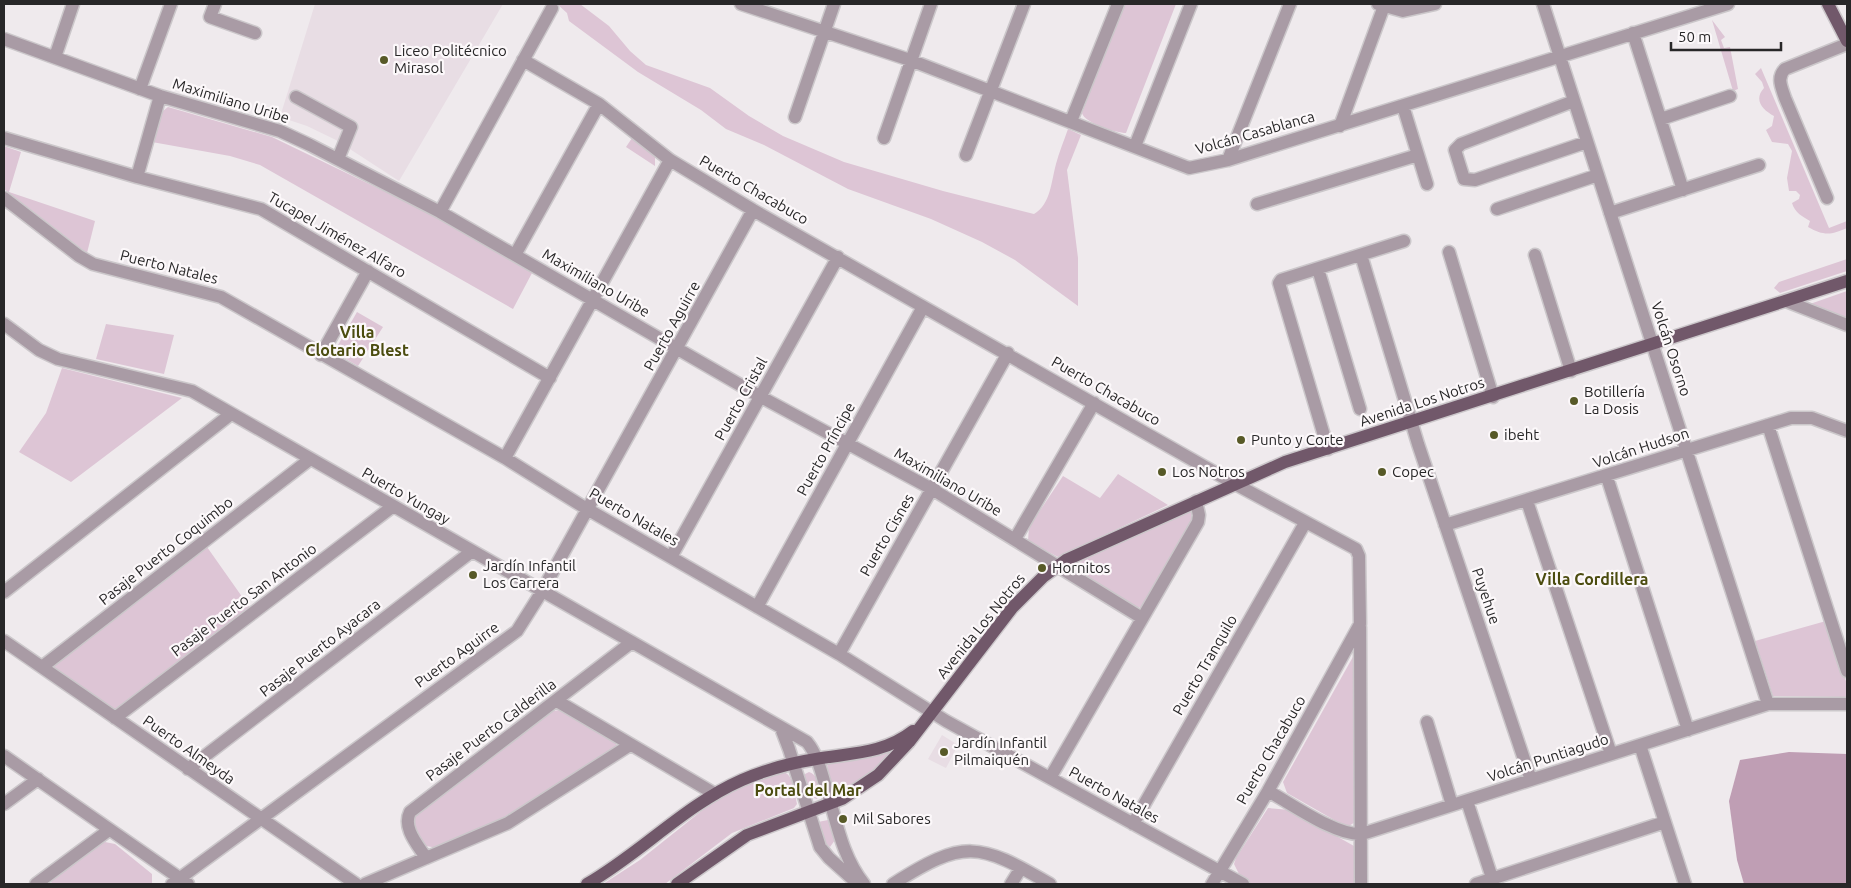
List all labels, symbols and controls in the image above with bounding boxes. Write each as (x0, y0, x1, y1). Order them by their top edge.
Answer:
scale bar (1671, 20, 1781, 52)
text: 50 m (1678, 28, 1711, 45)
place label: Liceo Politécnico Mirasol (394, 42, 507, 76)
marker: Liceo Politécnico Mirasol (378, 54, 390, 66)
street label: Maximiliano Uribe (171, 75, 292, 126)
street label: Volcán Casablanca (1193, 107, 1316, 158)
street label: Puerto Chacabuco (697, 152, 812, 228)
street label: Tucapel Jiménez Alfaro (265, 188, 409, 281)
street label: Maximiliano Uribe (539, 245, 653, 320)
street label: Puerto Natales (118, 246, 220, 287)
street label: Puerto Aguirre (640, 278, 703, 374)
street label: Volcán Osorno (1648, 299, 1695, 398)
district label: Villa Clotario Blest (305, 323, 409, 359)
street label: Puerto Chacabuco (1049, 353, 1164, 429)
street label: Puerto Cristal (711, 354, 770, 443)
street label: Avenida Los Notros (1357, 373, 1486, 430)
place label: Botillería La Dosis (1584, 383, 1645, 417)
marker: Botillería La Dosis (1568, 395, 1580, 407)
street label: Puerto Príncipe (793, 399, 858, 498)
street label: Volcán Hudson (1591, 424, 1691, 471)
place label: ibeht (1504, 426, 1539, 443)
marker: ibeht (1488, 429, 1500, 441)
place label: Punto y Corte (1251, 431, 1344, 448)
marker: Punto y Corte (1235, 434, 1247, 446)
street label: Maximiliano Uribe (891, 444, 1005, 519)
place label: Los Notros (1172, 463, 1245, 480)
place label: Copec (1392, 463, 1434, 480)
street label: Puerto Yungay (359, 464, 453, 528)
marker: Los Notros (1156, 466, 1168, 478)
marker: Copec (1376, 466, 1388, 478)
street label: Puerto Natales (587, 484, 682, 549)
street label: Puerto Cisnes (856, 491, 917, 579)
street label: Pasaje Puerto Coquimbo (95, 493, 236, 608)
street label: Pasaje Puerto San Antonio (168, 539, 320, 660)
place label: Jardín Infantil Los Carrera (483, 557, 576, 591)
place label: Hornitos (1052, 559, 1110, 576)
marker: Hornitos (1036, 562, 1048, 574)
street label: Puyehue (1469, 565, 1504, 626)
marker: Jardín Infantil Los Carrera (467, 569, 479, 581)
street label: Avenida Los Notros (933, 570, 1028, 682)
district label: Villa Cordillera (1536, 570, 1648, 588)
street label: Pasaje Puerto Ayacara (256, 595, 383, 700)
street label: Puerto Tranquilo (1169, 612, 1240, 718)
street label: Puerto Aguirre (411, 618, 502, 691)
street label: Pasaje Puerto Calderilla (422, 675, 559, 784)
street label: Puerto Chacabuco (1233, 692, 1309, 807)
street label: Puerto Almeyda (140, 712, 238, 788)
street label: Volcán Puntiagudo (1485, 730, 1611, 785)
place label: Jardín Infantil Pilmaiquén (954, 734, 1047, 768)
marker: Jardín Infantil Pilmaiquén (938, 746, 950, 758)
street label: Puerto Natales (1066, 763, 1162, 826)
district label: Portal del Mar (754, 781, 862, 799)
place label: Mil Sabores (853, 810, 931, 827)
marker: Mil Sabores (837, 813, 849, 825)

